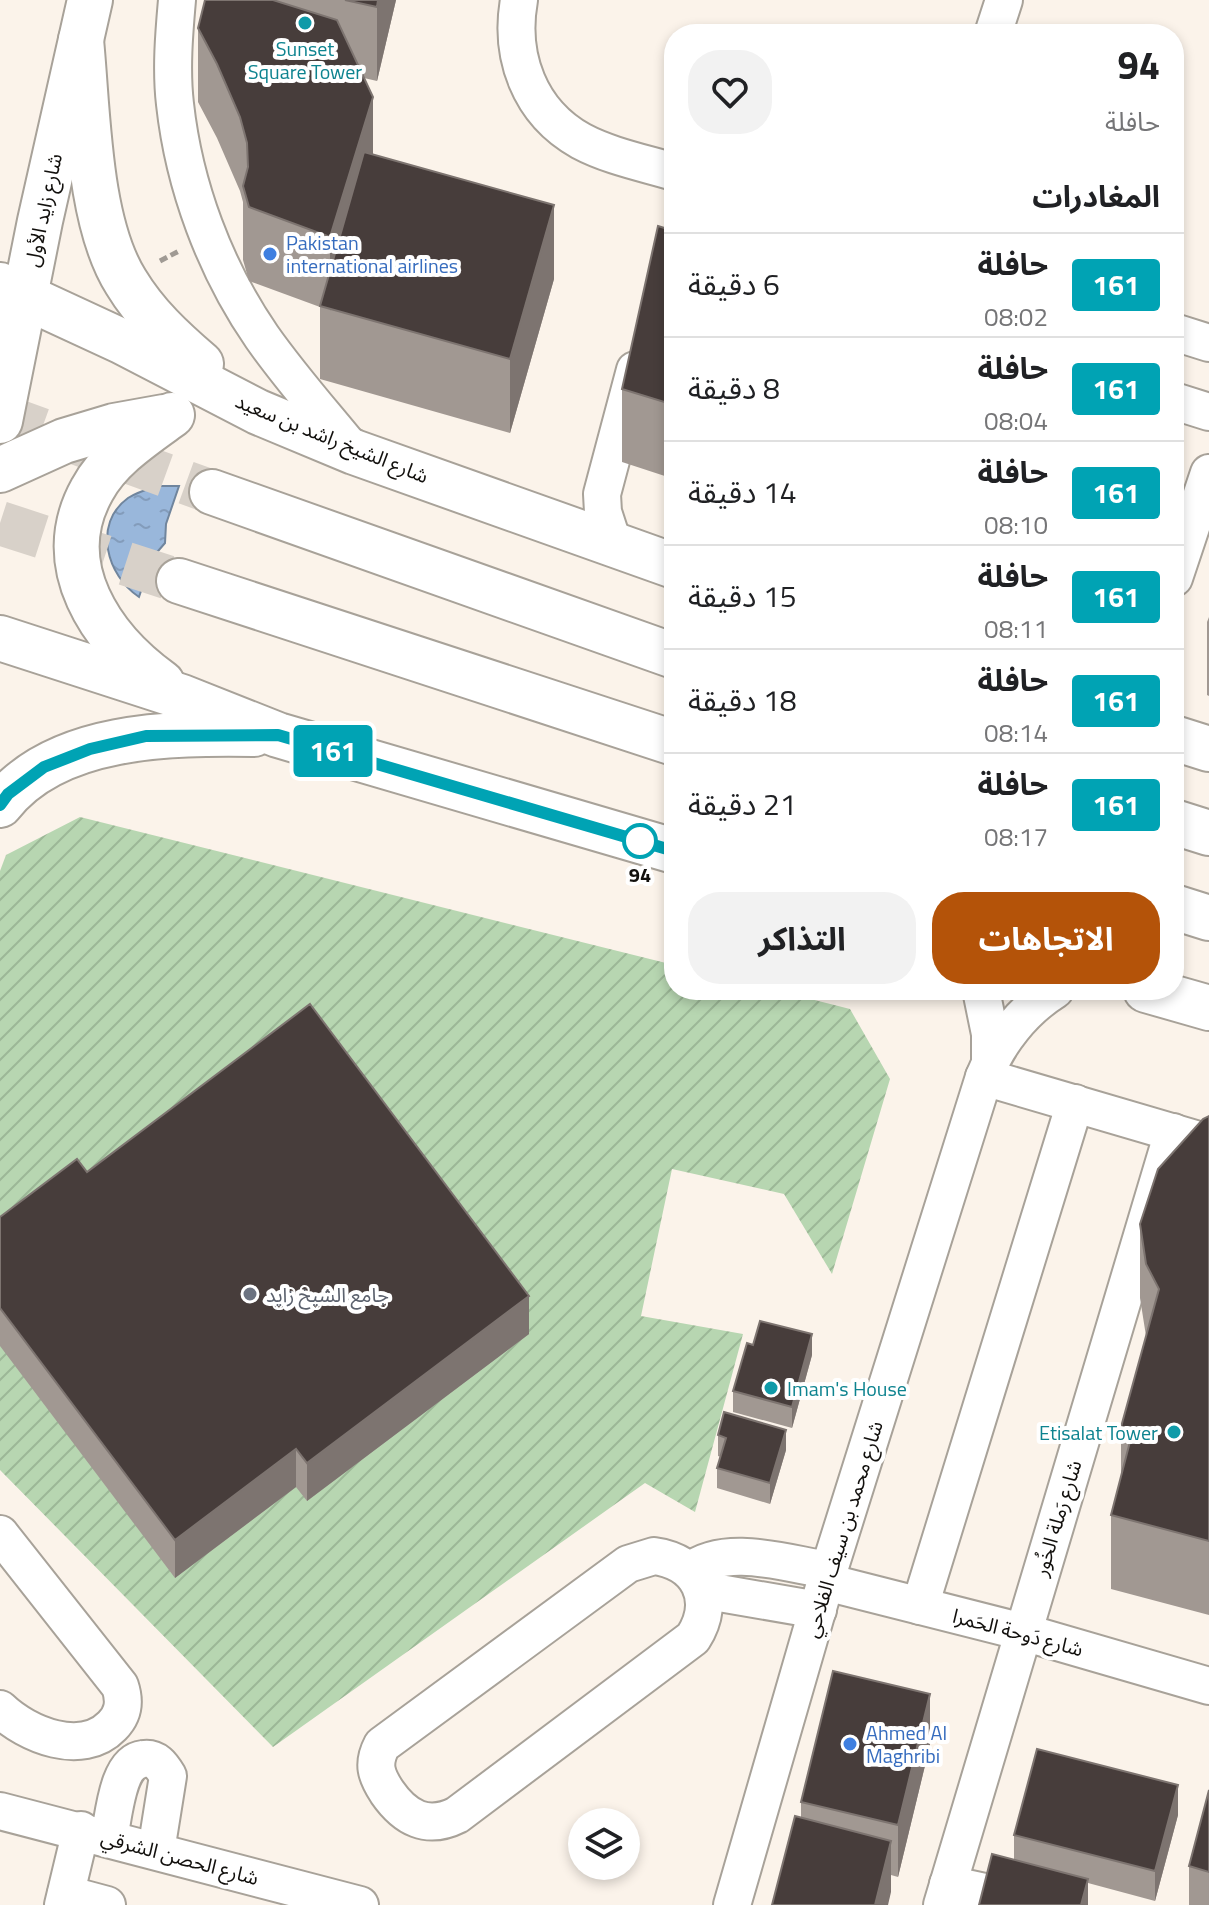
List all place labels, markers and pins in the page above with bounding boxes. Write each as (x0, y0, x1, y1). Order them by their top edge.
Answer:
marker: Sunset Square Tower (296, 14, 314, 32)
place label: Sunset Square Tower (248, 33, 362, 87)
place label: Pakistan international airlines (286, 227, 458, 281)
marker: Pakistan international airlines (261, 245, 279, 263)
marker: 94 (623, 824, 657, 858)
place label: 94 (629, 859, 651, 890)
place label: جامع الشيخ زايد (266, 1279, 389, 1310)
marker: جامع الشيخ زايد (241, 1285, 259, 1303)
place label: Imam's House (787, 1373, 907, 1404)
marker: Imam's House (762, 1379, 780, 1397)
place label: Etisalat Tower (1039, 1417, 1158, 1448)
marker: Etisalat Tower (1165, 1423, 1183, 1441)
place label: Ahmed Al Maghribi (866, 1717, 947, 1771)
marker: Ahmed Al Maghribi (841, 1735, 859, 1753)

